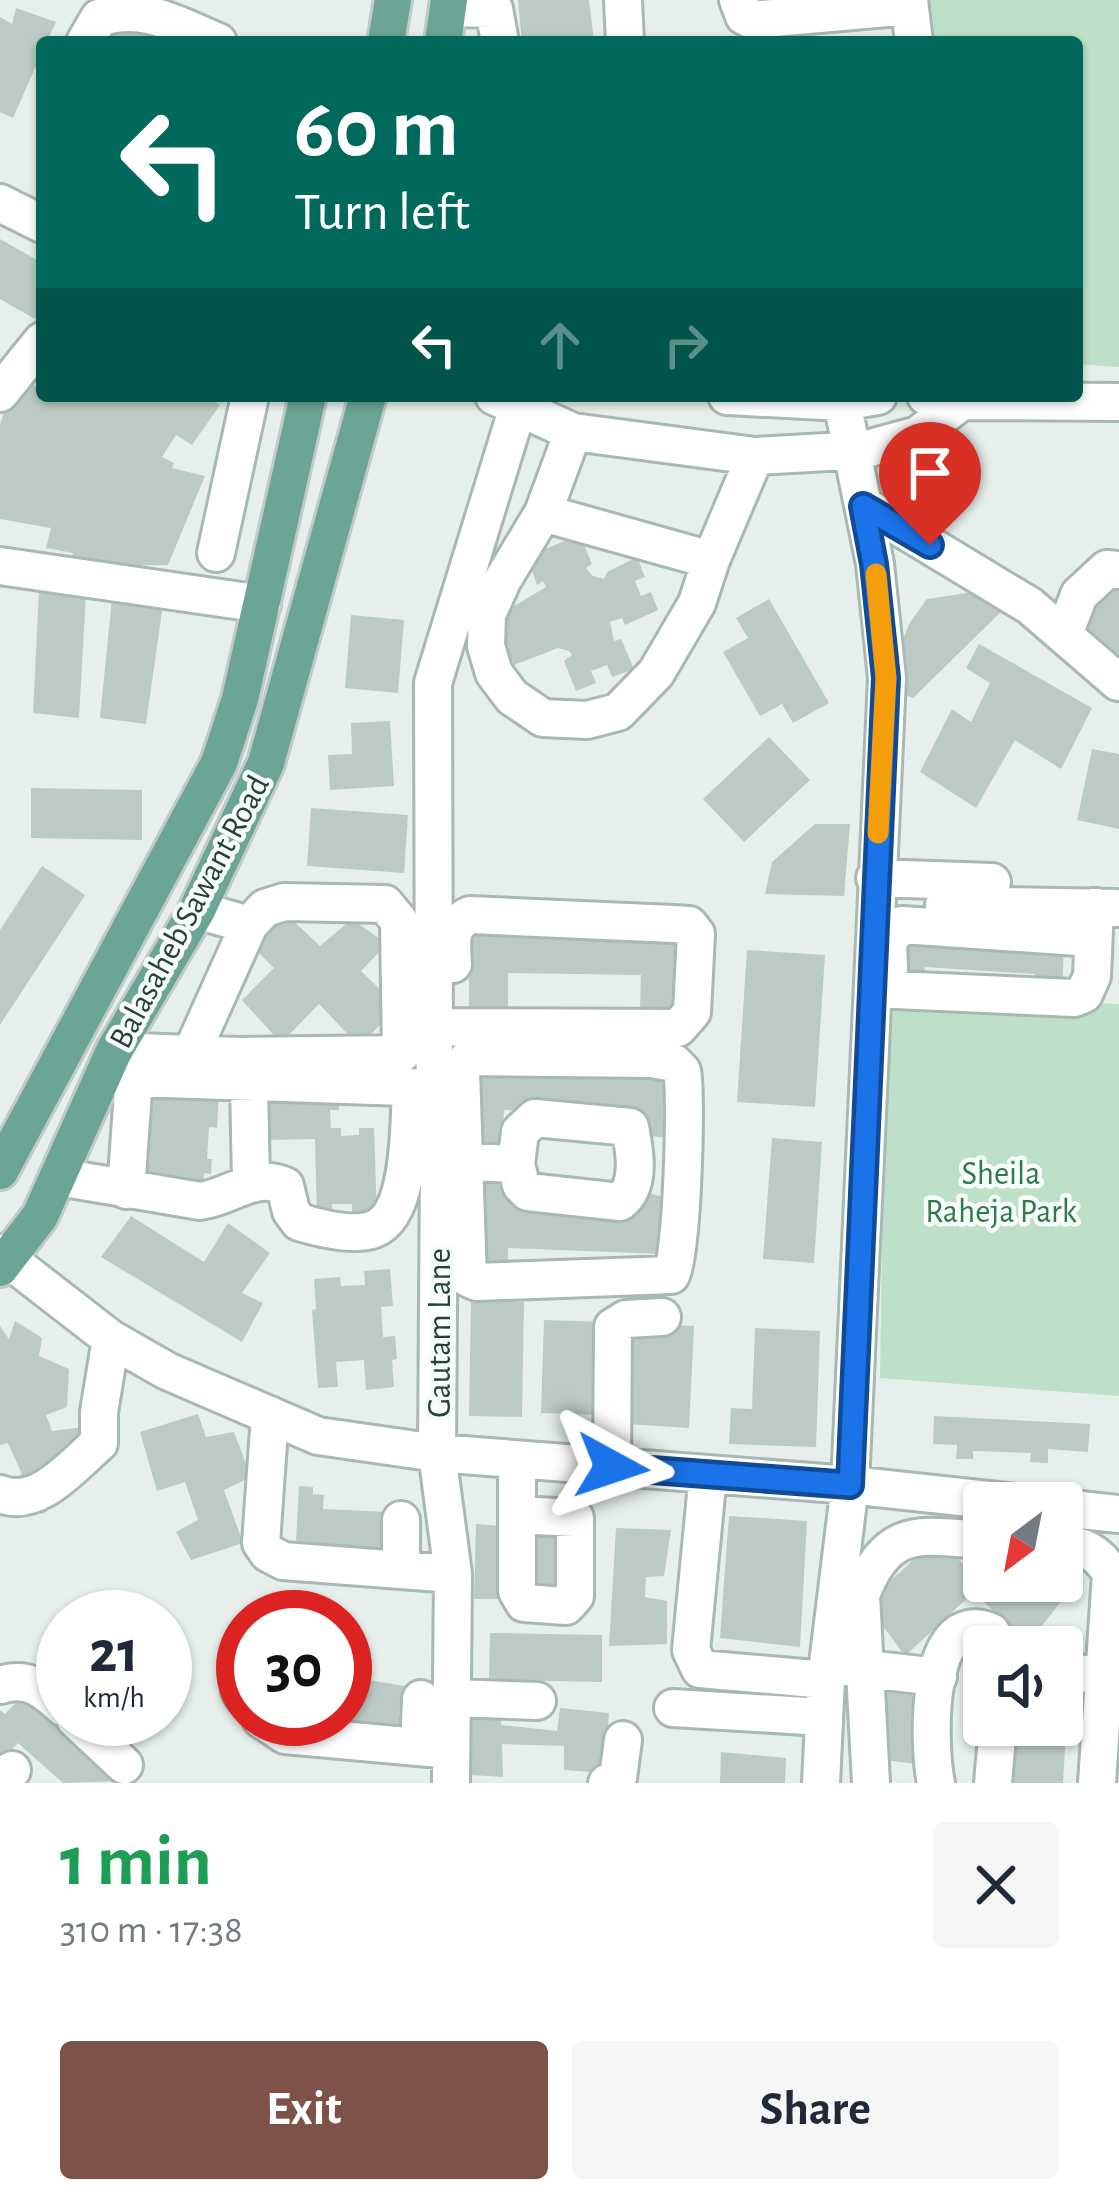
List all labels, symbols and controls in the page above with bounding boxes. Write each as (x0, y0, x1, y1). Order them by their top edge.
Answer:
icon: left (96, 84, 252, 240)
text: 60 m (294, 88, 459, 172)
text: Turn left (294, 186, 470, 240)
icon: left (401, 312, 467, 378)
icon: ahead (527, 312, 593, 378)
icon: right (653, 312, 719, 378)
pin (879, 422, 981, 545)
icon: arrive (897, 440, 963, 506)
street label: Balasaheb Sawant Road (104, 770, 276, 1054)
park label: Sheila Raheja Park (925, 1158, 1077, 1229)
street label: Gautam Lane (424, 1248, 457, 1418)
position arrow (549, 1404, 675, 1530)
north arrow (963, 1482, 1083, 1602)
map controls (963, 1482, 1083, 1746)
speed limit sign: 30 (216, 1590, 372, 1746)
text: 21 (89, 1623, 139, 1683)
button: sound (963, 1626, 1083, 1746)
text: km/h (83, 1683, 145, 1713)
button: close (933, 1822, 1059, 1948)
text: 1 min (60, 1826, 212, 1898)
text: 310 m · 17:38 (60, 1911, 243, 1950)
button: Exit (60, 2041, 548, 2179)
button: Share (572, 2041, 1059, 2179)

